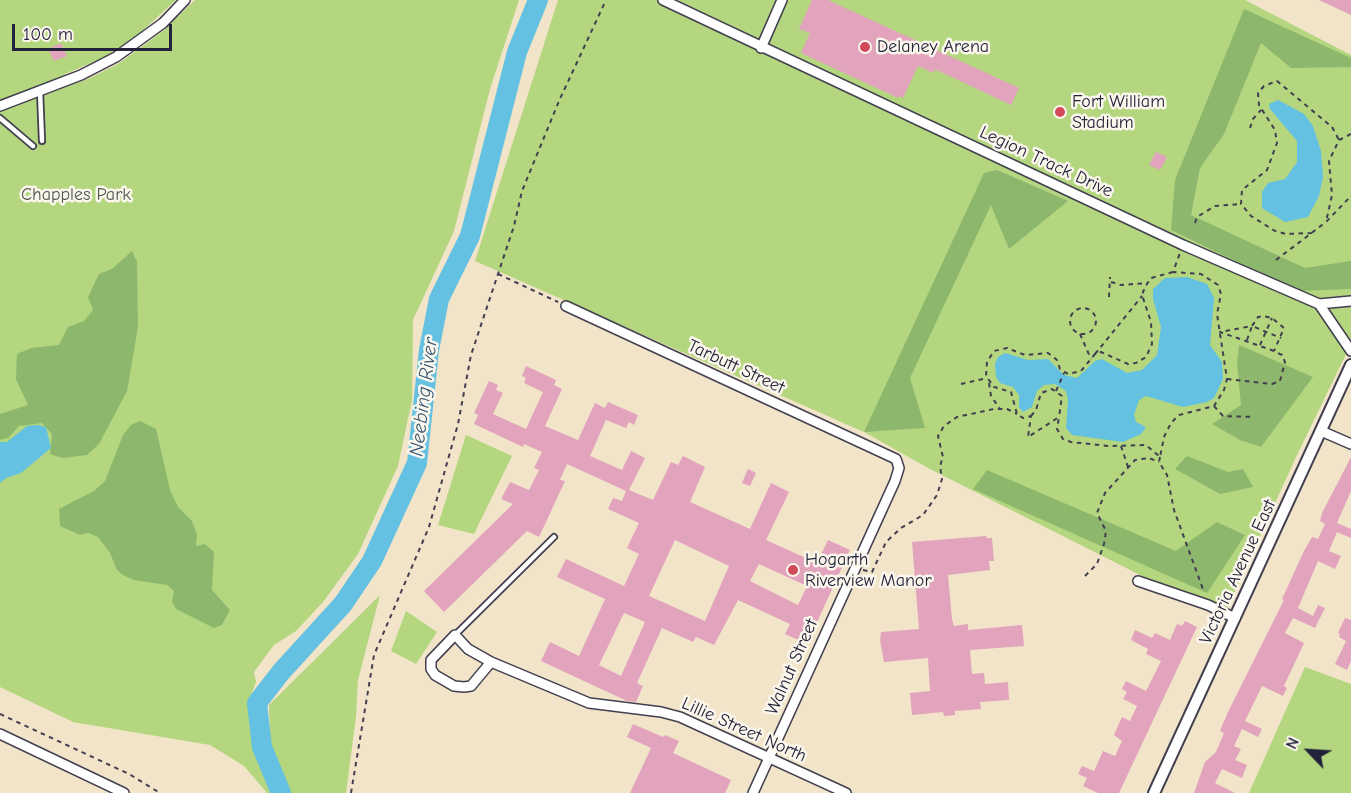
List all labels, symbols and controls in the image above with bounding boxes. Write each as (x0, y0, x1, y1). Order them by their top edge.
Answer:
scale bar (15, 12, 176, 50)
text: 100 m (23, 24, 73, 45)
place label: Delaney Arena (877, 36, 989, 58)
marker: Delaney Arena (858, 40, 872, 54)
place label: Fort William Stadium (1072, 91, 1165, 134)
marker: Fort William Stadium (1053, 105, 1067, 119)
street label: Legion Track Drive (976, 122, 1116, 202)
park label: Chapples Park (21, 184, 131, 206)
street label: Tarbutt Street (684, 335, 788, 399)
water label: Neebing River (405, 336, 443, 458)
street label: Victoria Avenue East (1195, 496, 1281, 648)
place label: Hogarth Riverview Manor (805, 549, 932, 592)
marker: Hogarth Riverview Manor (786, 563, 800, 577)
street label: Walnut Street (761, 616, 823, 718)
street label: Lillie Street North (678, 693, 810, 767)
north arrow (1279, 721, 1339, 781)
text: N (1282, 735, 1303, 752)

